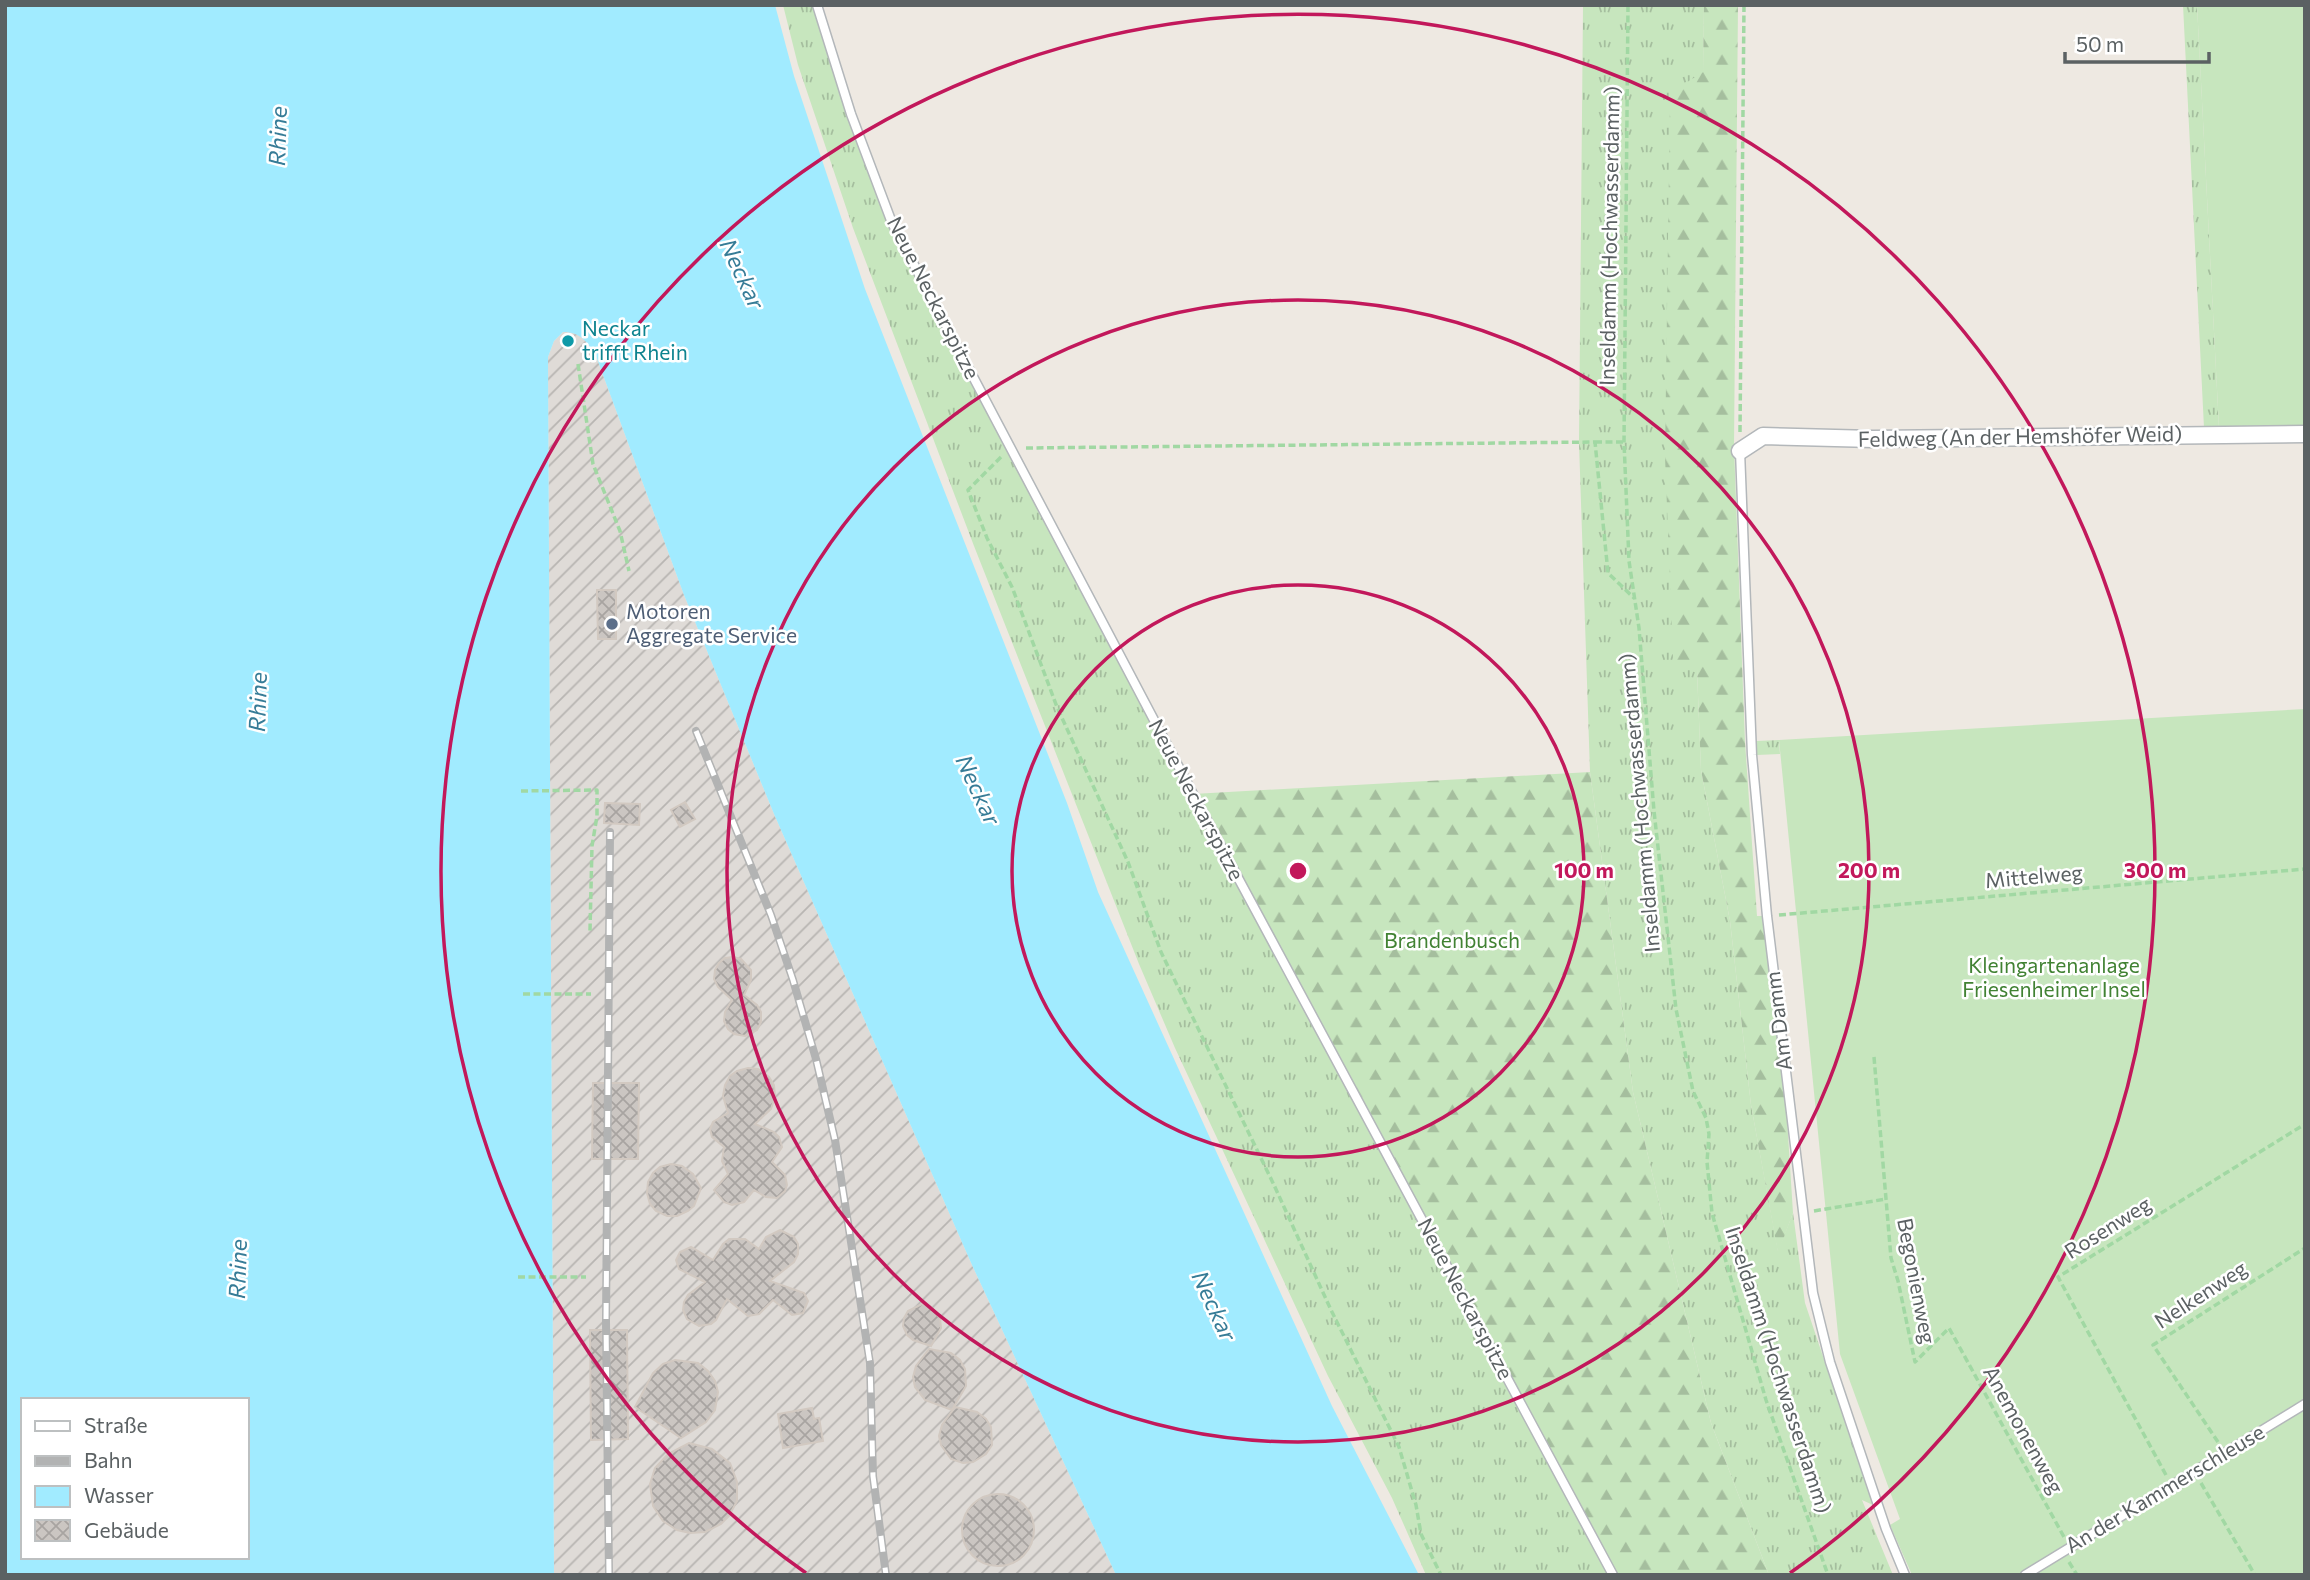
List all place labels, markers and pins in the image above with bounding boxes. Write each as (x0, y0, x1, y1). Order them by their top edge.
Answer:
place label: Neckar trifft Rhein (582, 315, 688, 364)
marker: Neckar trifft Rhein (560, 333, 576, 349)
place label: Motoren Aggregate Service (626, 598, 797, 647)
marker: Motoren Aggregate Service (604, 616, 620, 632)
centre of rings (1286, 859, 1310, 883)

